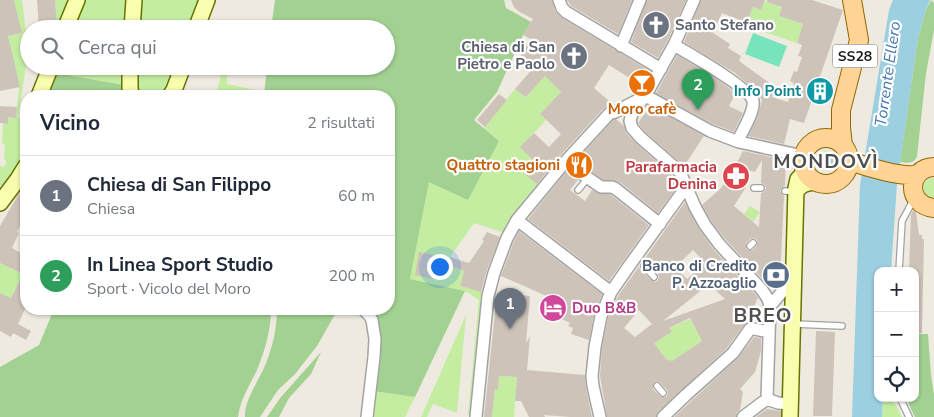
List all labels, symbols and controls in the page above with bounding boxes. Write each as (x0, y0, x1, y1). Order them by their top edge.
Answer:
church icon: Santo Stefano (641, 10, 671, 40)
place label: Santo Stefano (675, 15, 774, 35)
search box (20, 20, 395, 75)
water label: Torrente Ellero (870, 20, 906, 128)
icon: search (38, 34, 66, 62)
text: Cerca qui (78, 35, 157, 61)
place label: Chiesa di San Pietro e Paolo (457, 37, 555, 74)
church icon: Chiesa di San Pietro e Paolo (559, 41, 589, 71)
road number: SS28 (832, 44, 878, 68)
bar icon: Moro cafè (627, 68, 657, 98)
pin: 2 (682, 69, 714, 110)
building icon: Info Point (805, 76, 835, 106)
place label: Info Point (734, 81, 801, 101)
place label: Moro cafè (608, 99, 676, 119)
text: Vicino (40, 109, 100, 137)
text: 2 risultati (307, 112, 375, 134)
district label: MONDOVÌ (773, 148, 879, 175)
restaurant icon: Quattro stagioni (564, 150, 594, 180)
place label: Quattro stagioni (446, 155, 560, 175)
place label: Parafarmacia Denina (625, 157, 717, 194)
pharmacy icon: Parafarmacia Denina (721, 161, 751, 191)
text: Chiesa di San Filippo (87, 172, 271, 198)
text: 1 (51, 185, 61, 207)
text: 60 m (338, 185, 375, 207)
text: Chiesa (87, 198, 135, 220)
text: In Linea Sport Studio (87, 252, 273, 278)
your location (427, 254, 453, 280)
place label: Banco di Credito P. Azzoaglio (642, 256, 757, 293)
bank icon: Banco di Credito P. Azzoaglio (761, 260, 791, 290)
text: 2 (51, 265, 61, 287)
text: 200 m (328, 265, 375, 287)
map controls (874, 267, 919, 402)
button: + (874, 267, 919, 312)
text: Sport · Vicolo del Moro (87, 278, 251, 300)
pin: 1 (494, 288, 526, 329)
hotel icon: Duo B&B (538, 293, 568, 323)
place label: Duo B&B (572, 298, 636, 318)
district label: BREO (733, 302, 793, 329)
button: − (874, 312, 919, 357)
button: locate (874, 357, 919, 402)

